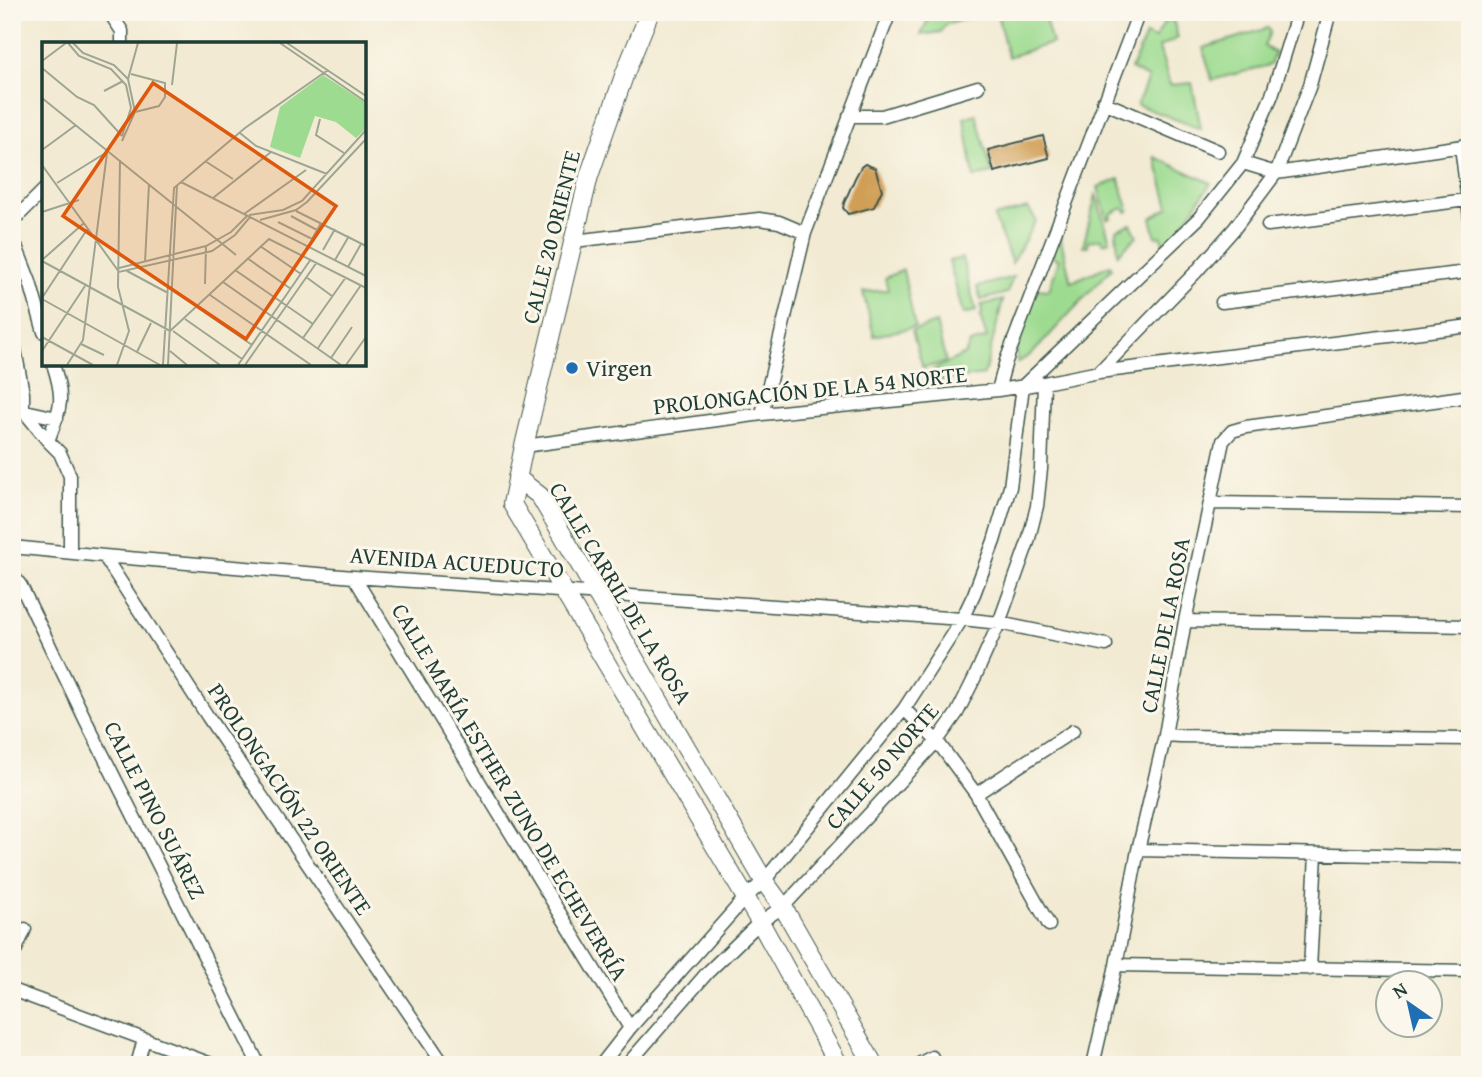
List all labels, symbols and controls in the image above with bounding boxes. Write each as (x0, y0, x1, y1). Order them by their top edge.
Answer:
inset map (42, 42, 366, 366)
street label: CALLE 20 ORIENTE (513, 147, 588, 327)
place label: Virgen (586, 351, 652, 384)
street label: PROLONGACIÓN DE LA 54 NORTE (652, 357, 968, 422)
marker: Virgen (564, 360, 580, 376)
street label: CALLE CARRIL DE LA ROSA (542, 475, 701, 710)
street label: CALLE DE LA ROSA (1131, 534, 1198, 716)
street label: AVENIDA ACUEDUCTO (349, 538, 565, 585)
street label: CALLE MARÍA ESTHER ZUNO DE ECHEVERRÍA (384, 597, 637, 987)
street label: PROLONGACIÓN 22 ORIENTE (200, 676, 381, 921)
street label: CALLE 50 NORTE (817, 695, 946, 836)
street label: CALLE PINO SUÁREZ (96, 715, 215, 905)
north arrow (1374, 968, 1444, 1038)
text: N (1386, 975, 1413, 1005)

